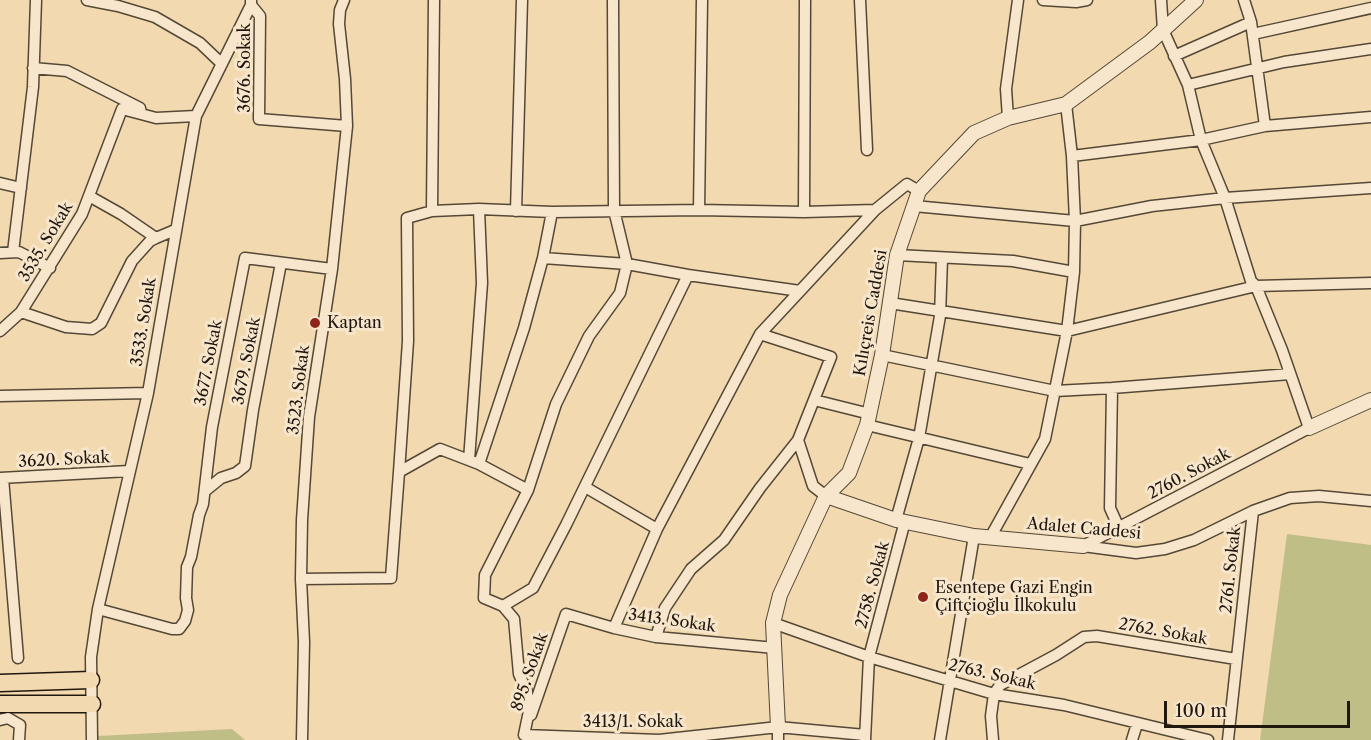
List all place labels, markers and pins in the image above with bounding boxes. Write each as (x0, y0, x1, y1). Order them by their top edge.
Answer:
place label: Kaptan (327, 313, 382, 333)
marker: Kaptan (308, 316, 322, 330)
place label: Esentepe Gazi Engin Çiftçioğlu İlkokulu (935, 578, 1093, 616)
marker: Esentepe Gazi Engin Çiftçioğlu İlkokulu (916, 590, 930, 604)

